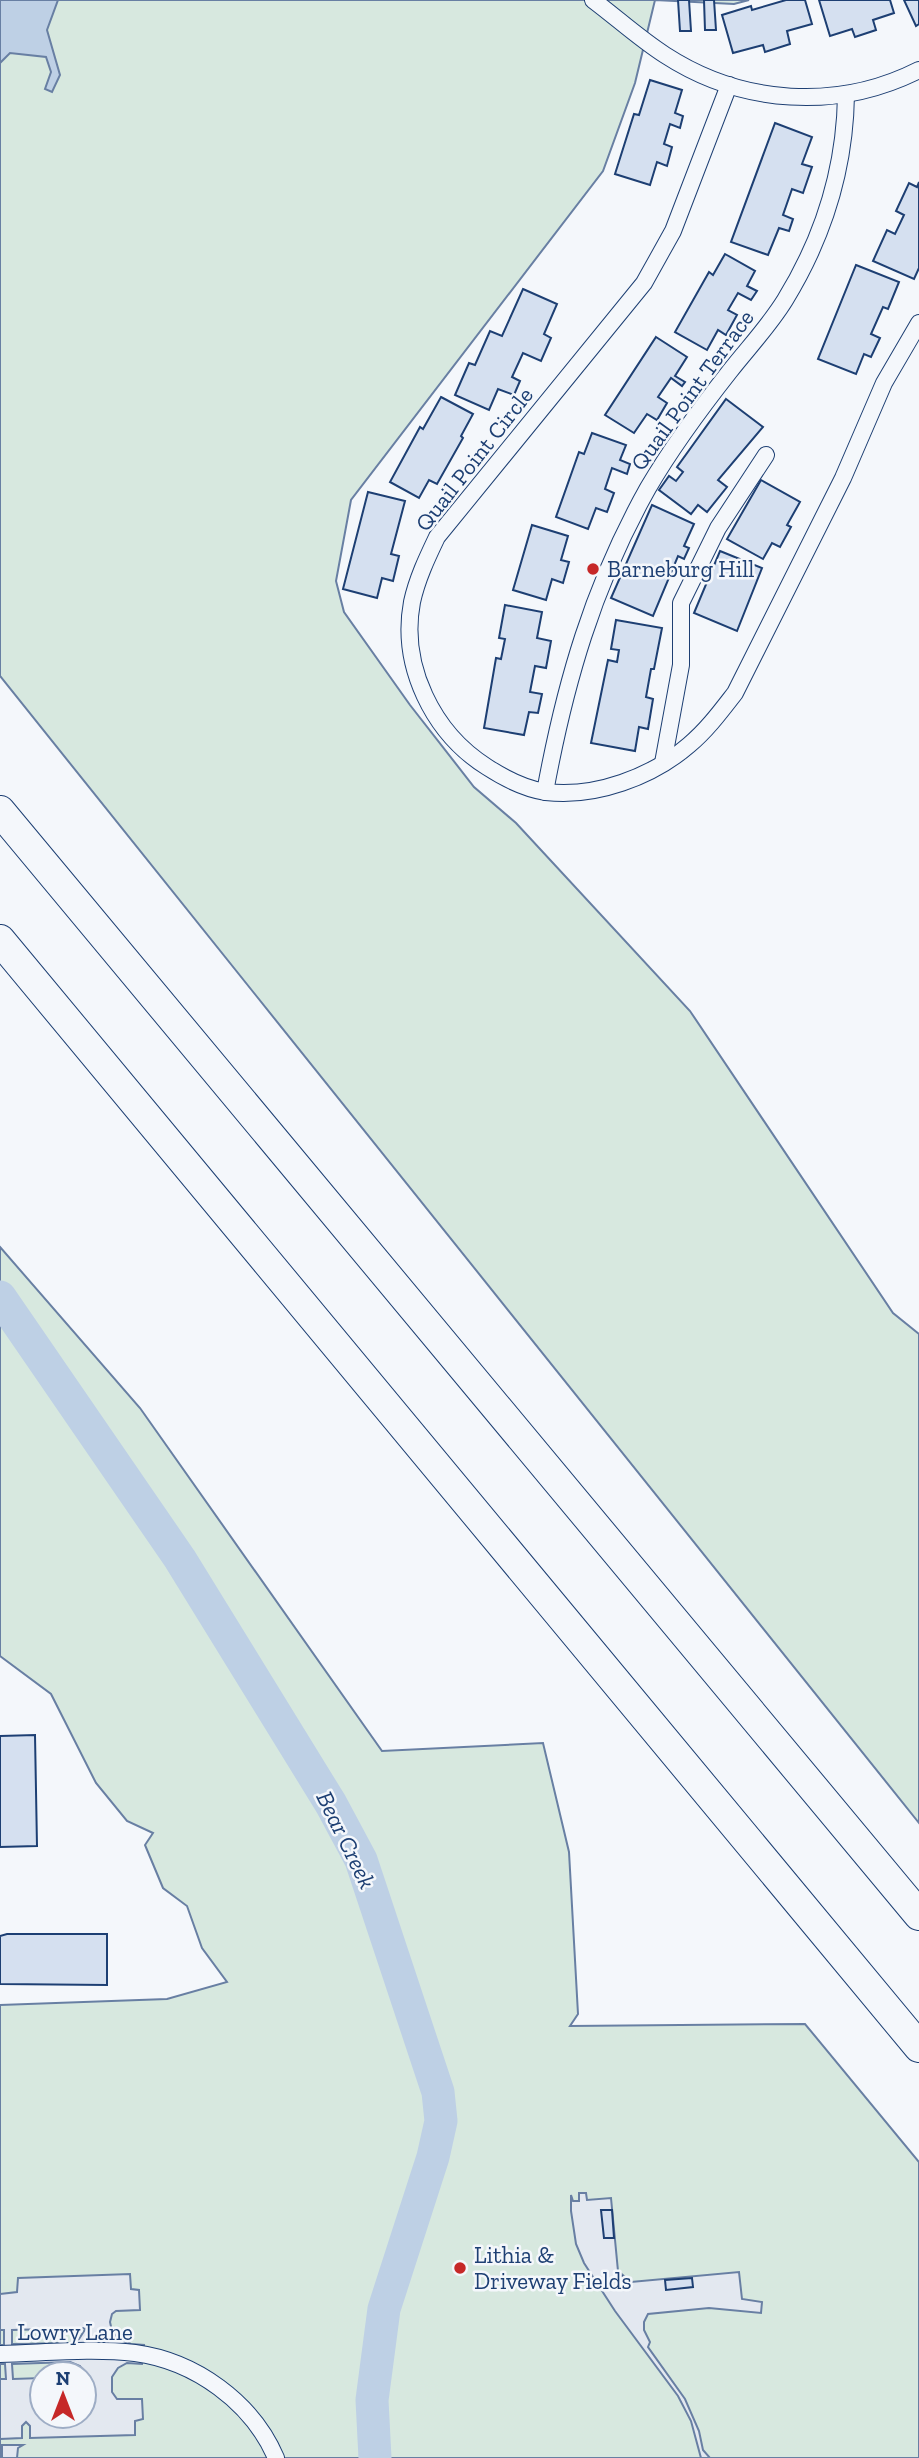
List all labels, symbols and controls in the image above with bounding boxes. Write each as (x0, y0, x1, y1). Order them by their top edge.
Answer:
street label: Quail Point Terrace (624, 304, 760, 476)
street label: Quail Point Circle (409, 381, 539, 537)
place label: Barneburg Hill (607, 555, 754, 583)
marker: Barneburg Hill (585, 561, 601, 577)
water label: Bear Creek (310, 1786, 383, 1894)
place label: Lithia & Driveway Fields (474, 2241, 632, 2295)
marker: Lithia & Driveway Fields (452, 2260, 468, 2276)
street label: Lowry Lane (17, 2318, 133, 2346)
north arrow (28, 2360, 98, 2430)
text: N (56, 2367, 70, 2390)

